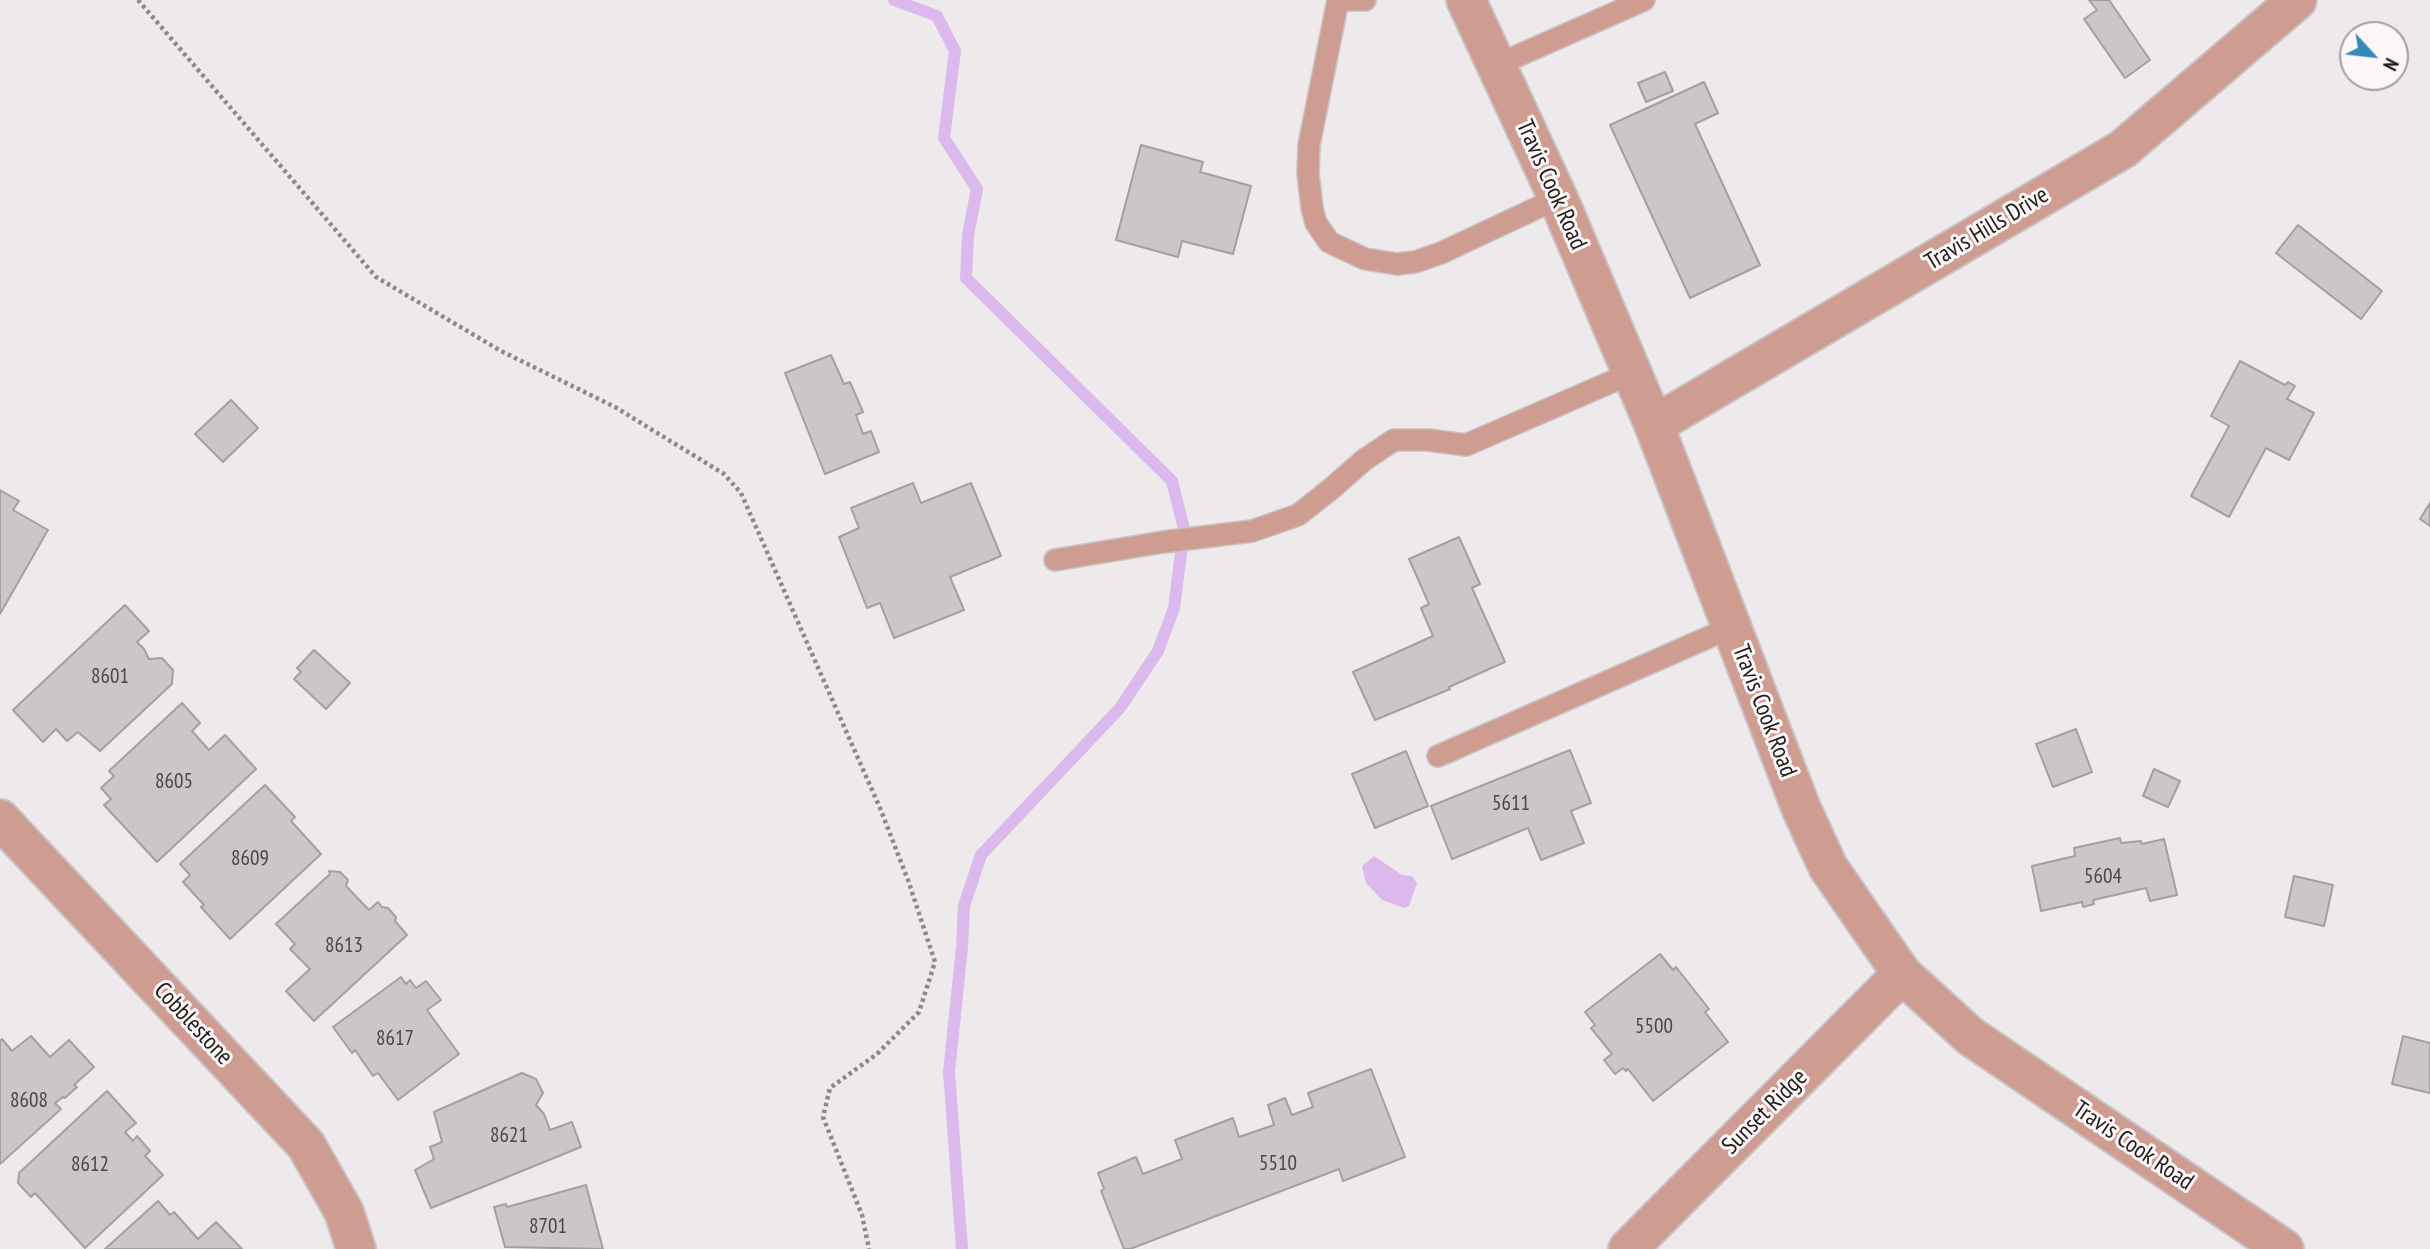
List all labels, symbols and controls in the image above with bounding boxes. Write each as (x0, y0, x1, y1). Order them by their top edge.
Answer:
north arrow (2339, 21, 2409, 91)
text: N (2378, 55, 2404, 75)
street label: Travis Cook Road (1510, 116, 1592, 254)
street label: Travis Hills Drive (1920, 181, 2054, 277)
street label: Travis Cook Road (1726, 641, 1802, 781)
house number: 8601 (91, 664, 129, 690)
house number: 8605 (155, 769, 193, 795)
house number: 5611 (1492, 791, 1530, 817)
house number: 8609 (231, 846, 269, 872)
house number: 5604 (2084, 864, 2122, 890)
house number: 8613 (325, 933, 363, 959)
street label: Cobblestone (148, 977, 238, 1071)
house number: 5500 (1635, 1014, 1673, 1040)
house number: 8617 (376, 1026, 414, 1052)
street label: Sunset Ridge (1717, 1064, 1813, 1160)
house number: 8608 (10, 1088, 48, 1114)
street label: Travis Cook Road (2067, 1095, 2199, 1197)
house number: 8621 (490, 1123, 528, 1149)
house number: 5510 (1259, 1151, 1297, 1177)
house number: 8612 (71, 1152, 109, 1178)
house number: 8701 (529, 1214, 567, 1240)

